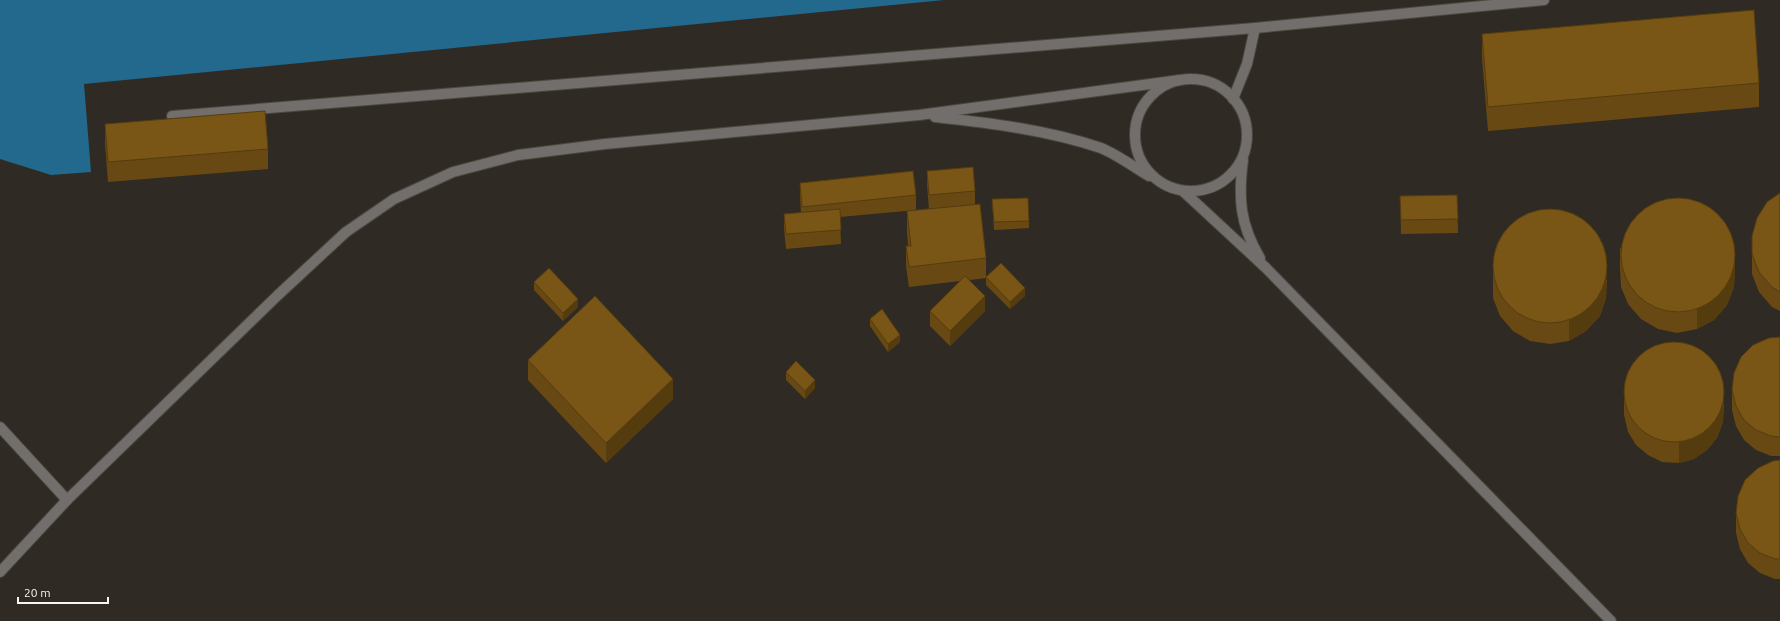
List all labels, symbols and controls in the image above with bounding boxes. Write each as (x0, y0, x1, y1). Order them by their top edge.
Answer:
scale bar (18, 579, 108, 605)
text: 20 m (24, 586, 51, 599)

